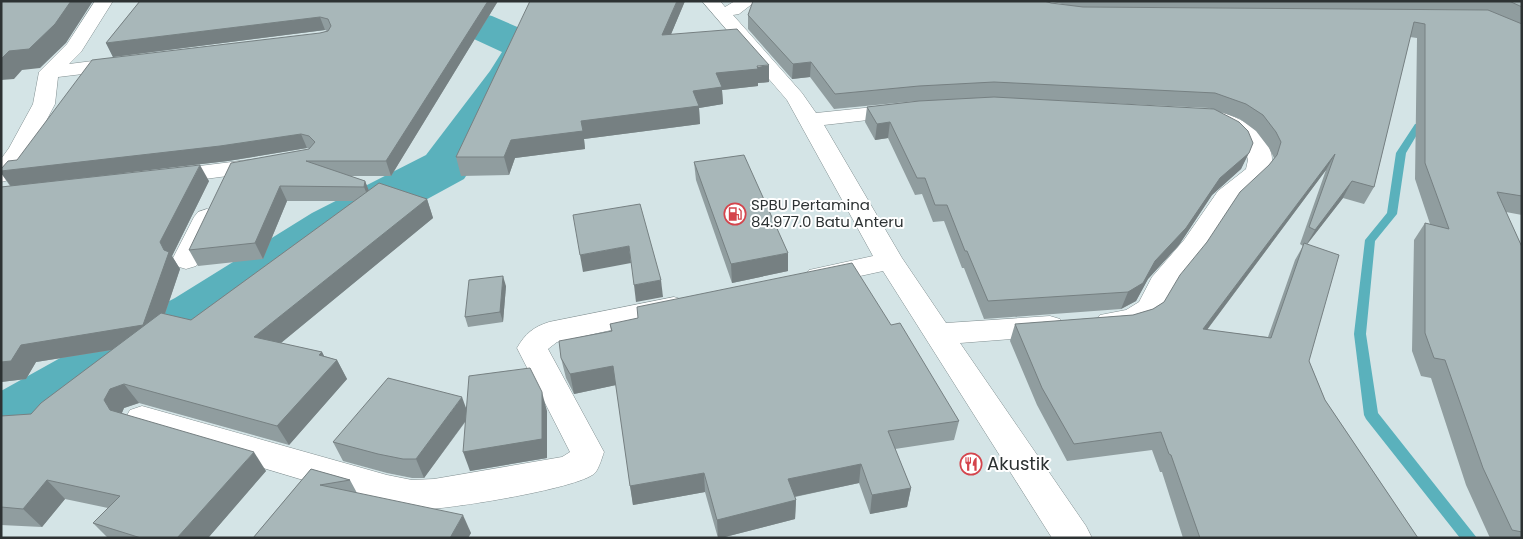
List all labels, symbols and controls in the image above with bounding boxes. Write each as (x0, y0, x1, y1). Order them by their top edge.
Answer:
place label: SPBU Pertamina 84.977.0 Batu Anteru (751, 194, 904, 232)
fuel station icon: SPBU Pertamina 84.977.0 Batu Anteru (723, 202, 747, 226)
place label: Akustik (987, 451, 1050, 476)
restaurant icon: Akustik (959, 452, 983, 476)

